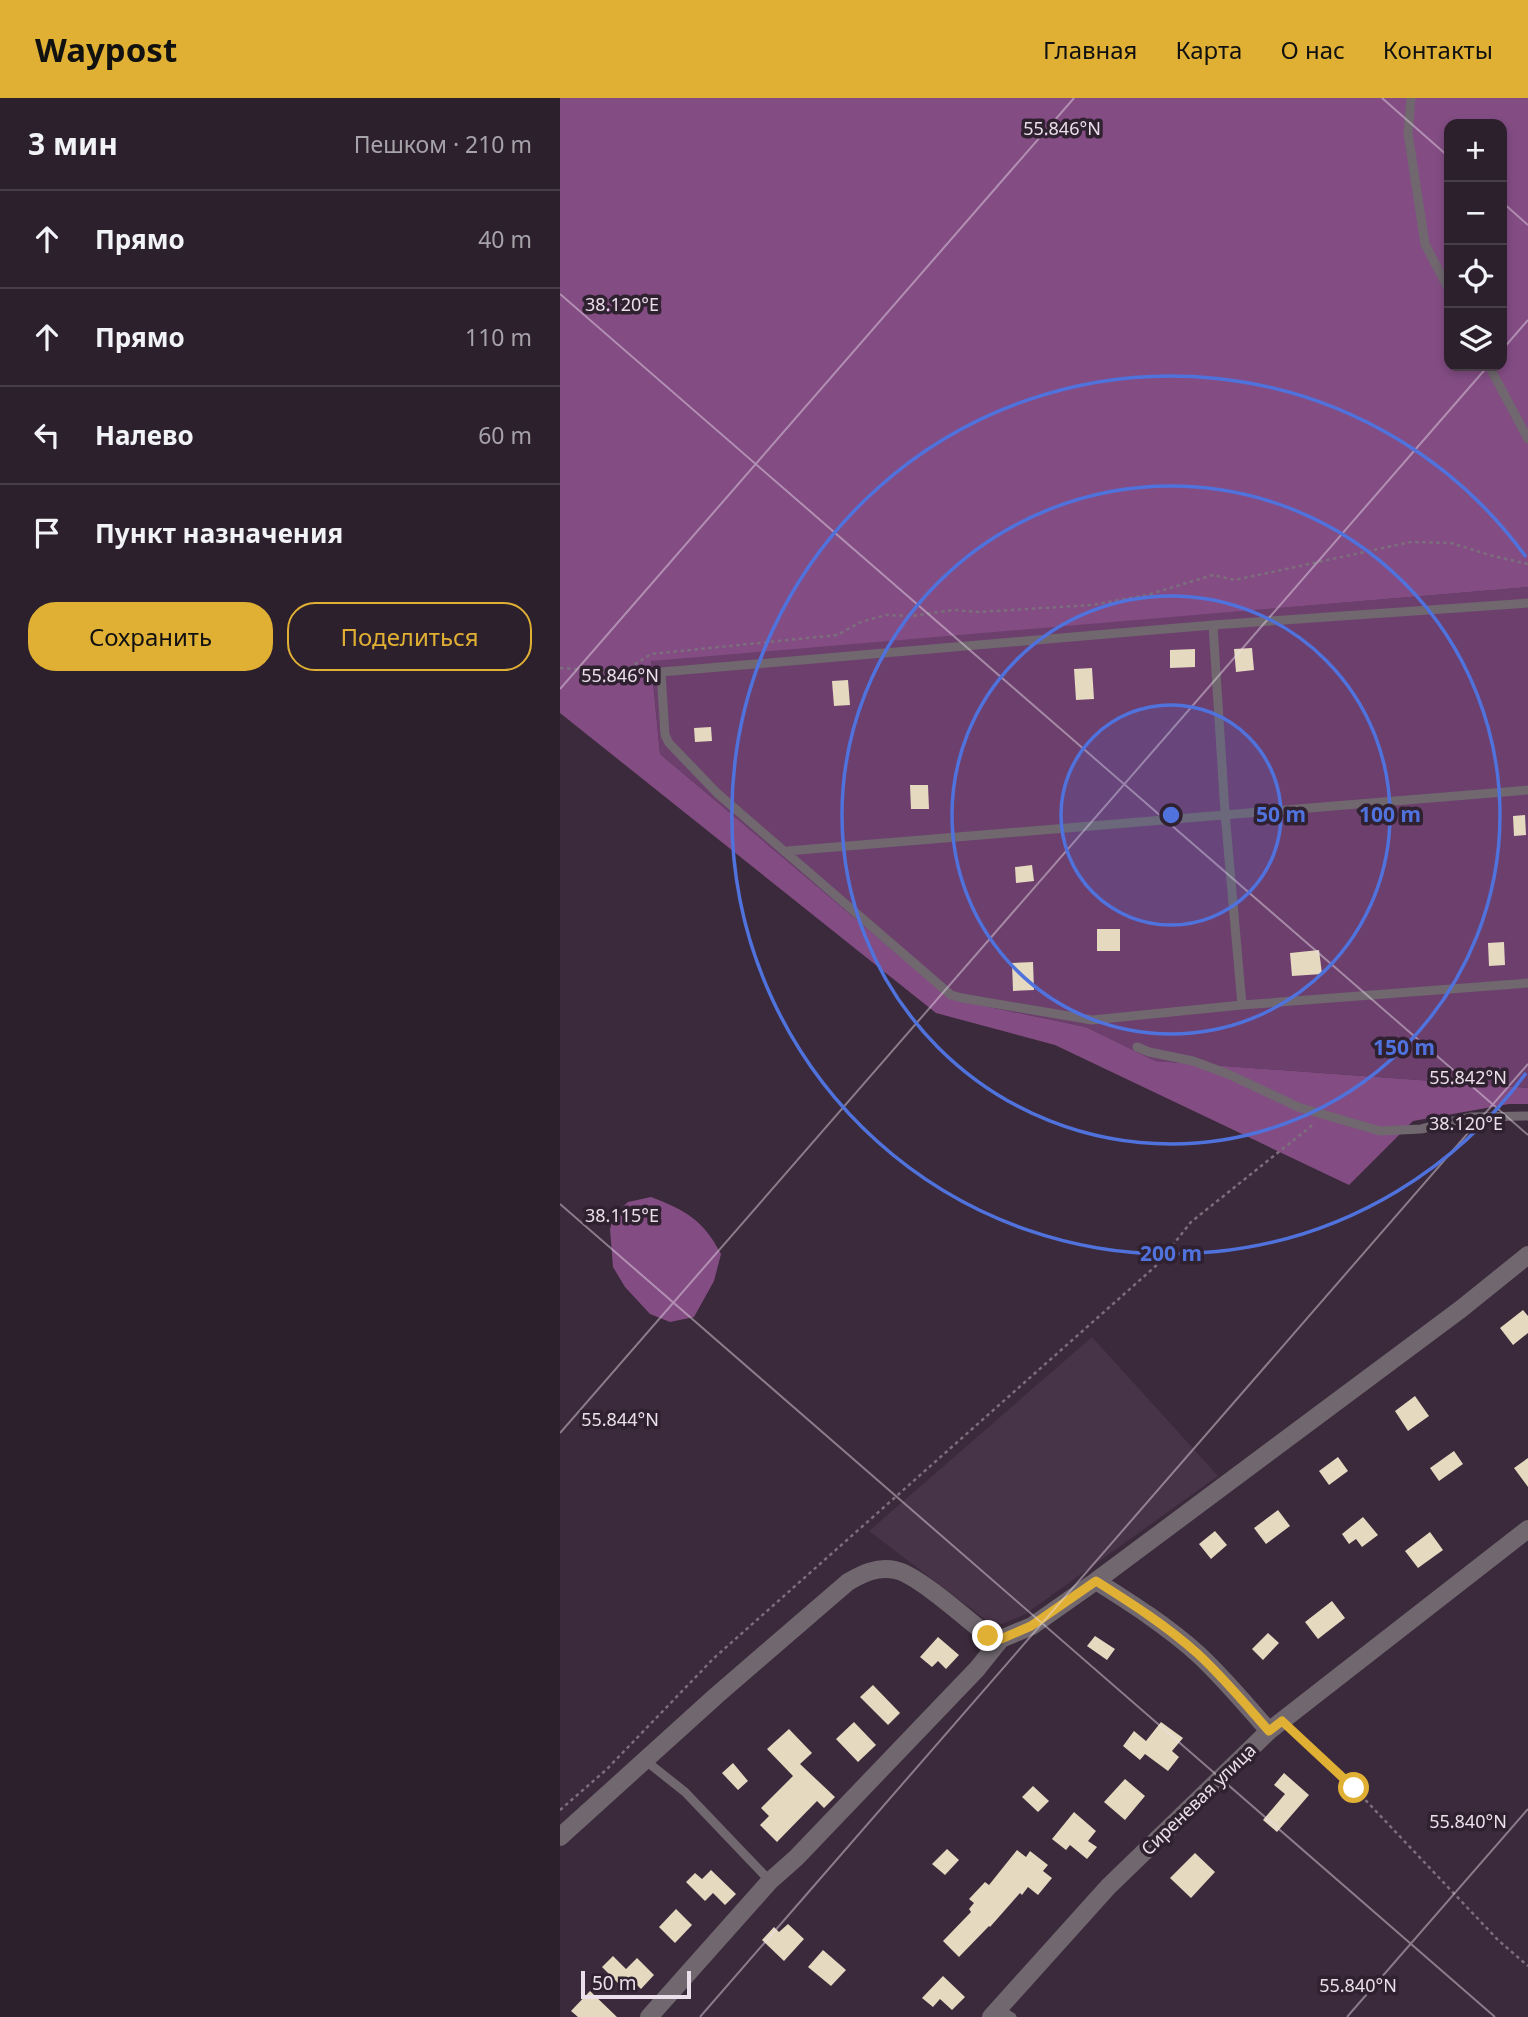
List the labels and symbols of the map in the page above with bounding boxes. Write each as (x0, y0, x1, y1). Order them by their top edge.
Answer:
text: 55.846°N (1023, 116, 1101, 140)
text: 38.120°E (585, 292, 659, 316)
text: 55.846°N (581, 663, 659, 687)
text: 50 m (1256, 800, 1306, 828)
text: 100 m (1359, 800, 1421, 828)
centre of rings (1159, 803, 1183, 827)
text: 150 m (1373, 1033, 1435, 1061)
text: 55.842°N (1429, 1065, 1507, 1089)
text: 38.120°E (1429, 1111, 1503, 1135)
text: 38.115°E (585, 1203, 659, 1227)
text: 200 m (1140, 1239, 1202, 1267)
text: 55.844°N (581, 1407, 659, 1431)
route end (972, 1620, 1003, 1651)
street label: Сиреневая улица (1135, 1738, 1261, 1860)
route start (1338, 1772, 1369, 1803)
text: 55.840°N (1429, 1809, 1507, 1833)
scale bar (581, 1968, 691, 2000)
text: 55.840°N (1319, 1973, 1397, 1997)

